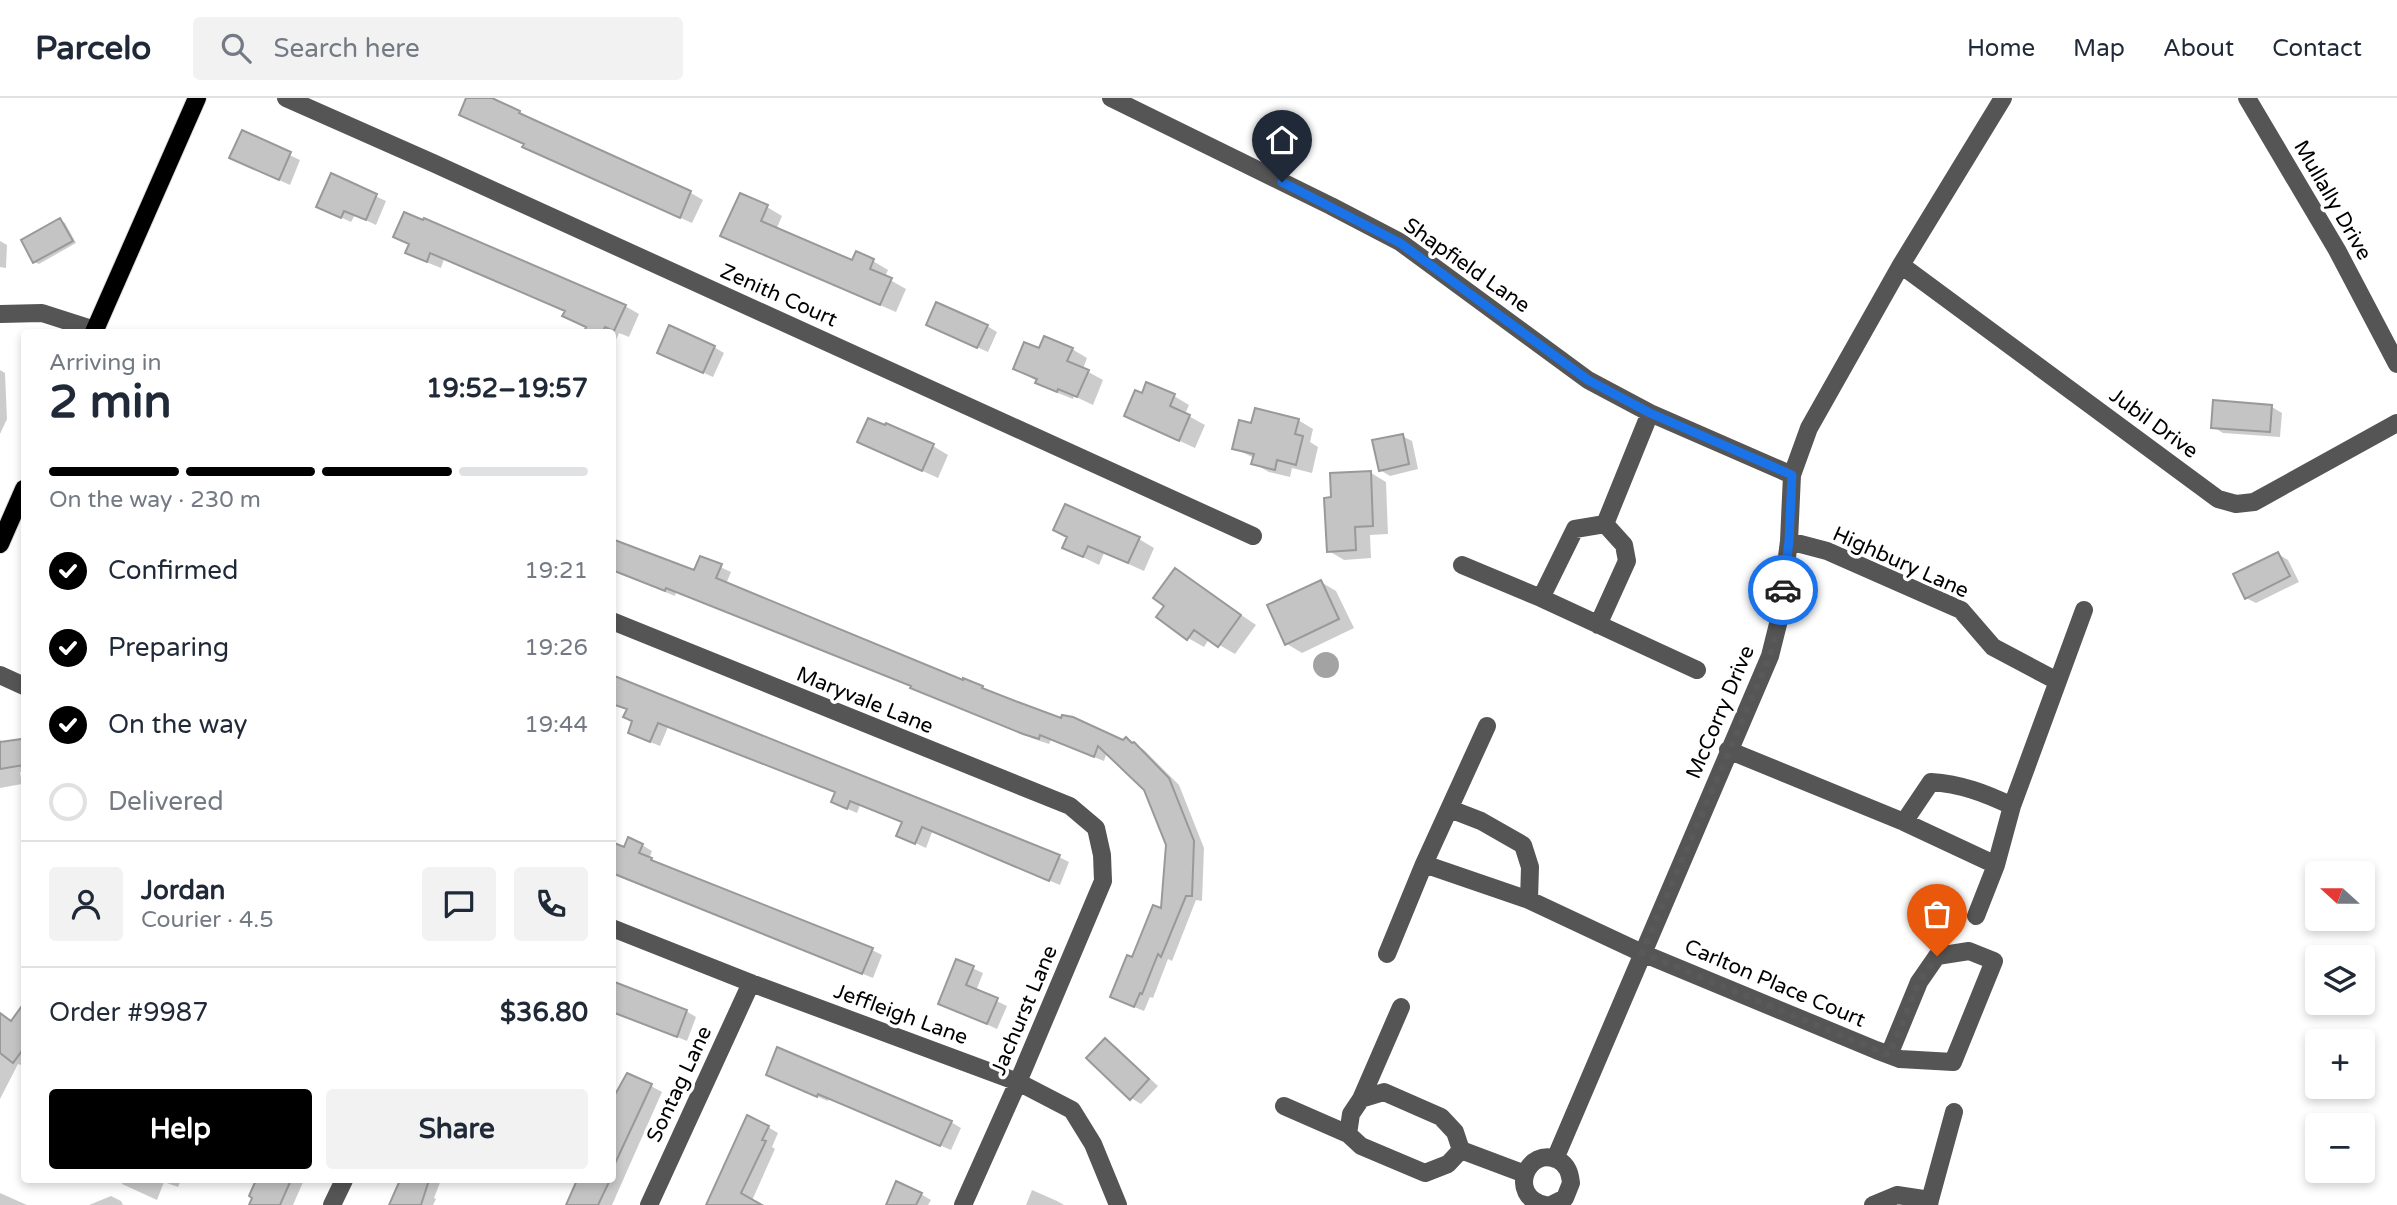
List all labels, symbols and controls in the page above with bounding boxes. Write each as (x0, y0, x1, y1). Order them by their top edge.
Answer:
search box (193, 17, 683, 80)
text: Parcelo (35, 29, 151, 68)
icon: search (217, 29, 255, 67)
text: Search here (273, 33, 420, 64)
text: Home (1967, 34, 2035, 63)
text: Map (2073, 34, 2125, 63)
text: About (2163, 34, 2234, 63)
text: Contact (2272, 34, 2362, 63)
pin (1252, 110, 1312, 182)
icon: home (1263, 121, 1301, 159)
street label: Mullally Drive (2288, 136, 2377, 265)
street label: Shapfield Lane (1399, 213, 1535, 318)
street label: Zenith Court (716, 259, 841, 332)
text: Arriving in (49, 349, 162, 377)
text: 19:52–19:57 (426, 373, 588, 404)
text: 2 min (49, 375, 172, 430)
street label: Jubil Drive (2105, 383, 2203, 464)
text: On the way · 230 m (49, 486, 261, 514)
street label: Highbury Lane (1829, 521, 1973, 604)
icon: check (49, 552, 87, 590)
text: Confirmed (108, 555, 238, 586)
courier (1748, 555, 1818, 625)
text: 19:21 (524, 557, 588, 585)
icon: car (1764, 571, 1802, 609)
icon: check (49, 629, 87, 667)
text: Preparing (108, 632, 229, 663)
text: 19:26 (524, 634, 588, 662)
street label: McCorry Drive (1681, 642, 1760, 783)
street label: Maryvale Lane (793, 662, 937, 739)
icon: check (49, 706, 87, 744)
text: On the way (108, 709, 248, 740)
text: 19:44 (524, 711, 588, 739)
text: Delivered (108, 786, 224, 817)
north arrow (2305, 861, 2375, 931)
map controls (2305, 861, 2375, 1183)
button: person (49, 867, 123, 941)
button: chat (422, 867, 496, 941)
button: phone (514, 867, 588, 941)
text: Jordan (141, 875, 225, 906)
pin (1907, 884, 1967, 956)
icon: bag (1918, 895, 1956, 933)
text: Courier · 4.5 (141, 906, 274, 934)
street label: Carlton Place Court (1681, 934, 1869, 1033)
street label: Jachurst Lane (986, 942, 1063, 1079)
button: layers (2305, 945, 2375, 1015)
street label: Jeffleigh Lane (831, 979, 971, 1050)
text: Order #9987 (49, 997, 209, 1028)
text: $36.80 (500, 997, 588, 1028)
street label: Sontag Lane (642, 1022, 717, 1146)
button: + (2305, 1029, 2375, 1099)
button: Help (49, 1089, 312, 1169)
button: Share (326, 1089, 588, 1169)
button: − (2305, 1113, 2375, 1183)

